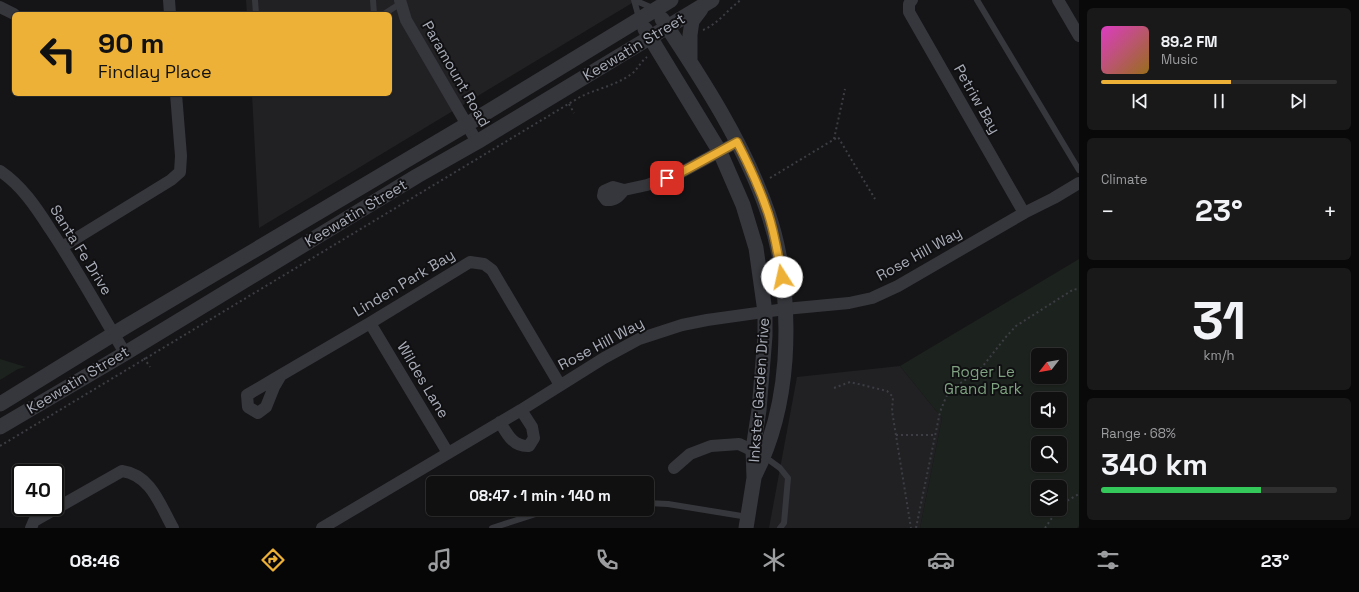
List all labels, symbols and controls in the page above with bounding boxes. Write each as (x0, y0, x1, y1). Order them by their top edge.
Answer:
street label: Keewatin Street (579, 9, 688, 85)
street label: Paramount Road (418, 17, 495, 130)
text: 90 m (98, 25, 164, 61)
icon: left (32, 28, 84, 80)
text: 89.2 FM (1161, 32, 1218, 51)
text: Music (1161, 51, 1198, 68)
text: Findlay Place (98, 60, 212, 83)
street label: Petriw Bay (950, 61, 1005, 137)
icon: previous (1129, 90, 1151, 112)
icon: pause (1208, 90, 1230, 112)
icon: next (1287, 90, 1309, 112)
pin (650, 161, 684, 195)
icon: arrive (656, 167, 678, 189)
text: Climate (1101, 171, 1147, 188)
street label: Keewatin Street (301, 175, 410, 251)
text: 23° (1195, 191, 1243, 230)
text: − (1101, 197, 1115, 225)
text: + (1323, 197, 1337, 225)
street label: Santa Fe Drive (46, 201, 117, 298)
street label: Rose Hill Way (873, 222, 965, 285)
street label: Linden Park Bay (349, 245, 458, 320)
position arrow (761, 256, 803, 298)
text: 31 (1192, 288, 1246, 354)
street label: Rose Hill Way (555, 313, 647, 374)
street label: Inkster Garden Drive (744, 317, 773, 463)
street label: Wildes Lane (393, 338, 454, 421)
street label: Keewatin Street (23, 342, 132, 418)
text: km/h (1204, 347, 1234, 364)
north arrow (1031, 348, 1067, 384)
map controls (1031, 348, 1067, 516)
park label: Roger Le Grand Park (944, 362, 1022, 398)
button: sound (1031, 392, 1067, 428)
text: Range · 68% (1101, 425, 1176, 442)
button: search (1031, 436, 1067, 472)
text: 340 km (1101, 445, 1208, 484)
speed limit sign: 40 (12, 464, 64, 516)
button: layers (1031, 480, 1067, 516)
text: 08:47 · 1 min · 140 m (469, 486, 611, 505)
icon: directions (259, 546, 287, 574)
icon: music (426, 546, 454, 574)
icon: phone (593, 546, 621, 574)
icon: climate (760, 546, 788, 574)
icon: car (927, 546, 955, 574)
icon: filters (1094, 546, 1122, 574)
text: 08:46 (69, 549, 120, 572)
text: 23° (1261, 549, 1289, 572)

